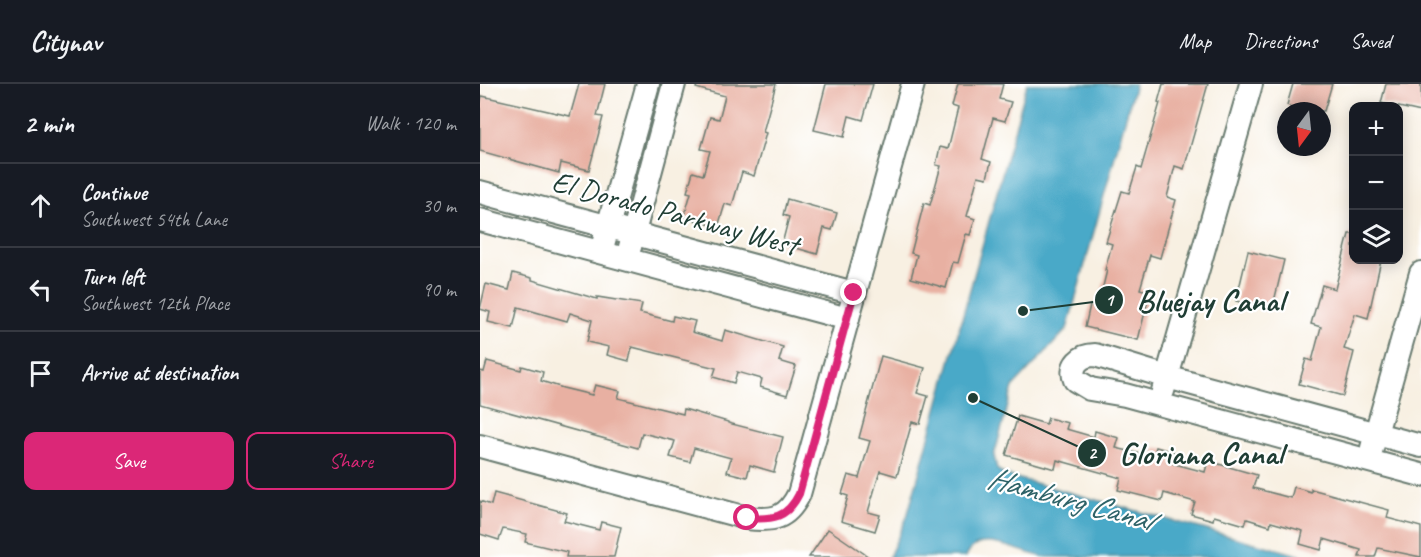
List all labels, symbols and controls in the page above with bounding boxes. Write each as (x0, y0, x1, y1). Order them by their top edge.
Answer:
text: Citynav (30, 24, 101, 59)
text: Map (1179, 28, 1211, 54)
text: Directions (1244, 28, 1317, 54)
text: Saved (1350, 28, 1391, 54)
north arrow (1277, 102, 1331, 156)
map controls (1349, 102, 1403, 264)
button: + (1349, 102, 1403, 156)
text: 2 min (24, 107, 74, 140)
text: Walk · 120 m (366, 111, 456, 136)
button: − (1349, 156, 1403, 210)
street label: El Dorado Parkway West (548, 162, 806, 265)
text: Continue (81, 179, 147, 207)
icon: ahead (24, 189, 57, 222)
text: 30 m (422, 193, 456, 218)
text: Southwest 54th Lane (81, 207, 227, 232)
button: layers (1349, 210, 1403, 264)
text: Turn left (81, 263, 145, 291)
icon: left (24, 273, 57, 306)
callout: Bluejay Canal (1094, 275, 1296, 325)
text: 90 m (422, 277, 456, 302)
route end (840, 279, 866, 305)
text: Bluejay Canal (1136, 280, 1290, 321)
text: 1 (1105, 289, 1115, 311)
text: Southwest 12th Place (81, 291, 229, 316)
icon: arrive (24, 357, 57, 390)
text: Arrive at destination (81, 359, 238, 387)
callout: Gloriana Canal (1077, 428, 1295, 478)
button: Save (24, 432, 234, 490)
button: Share (246, 432, 456, 490)
text: Gloriana Canal (1119, 433, 1289, 474)
text: 2 (1088, 442, 1098, 464)
water label: Hamburg Canal (983, 457, 1167, 543)
route start (733, 504, 759, 530)

